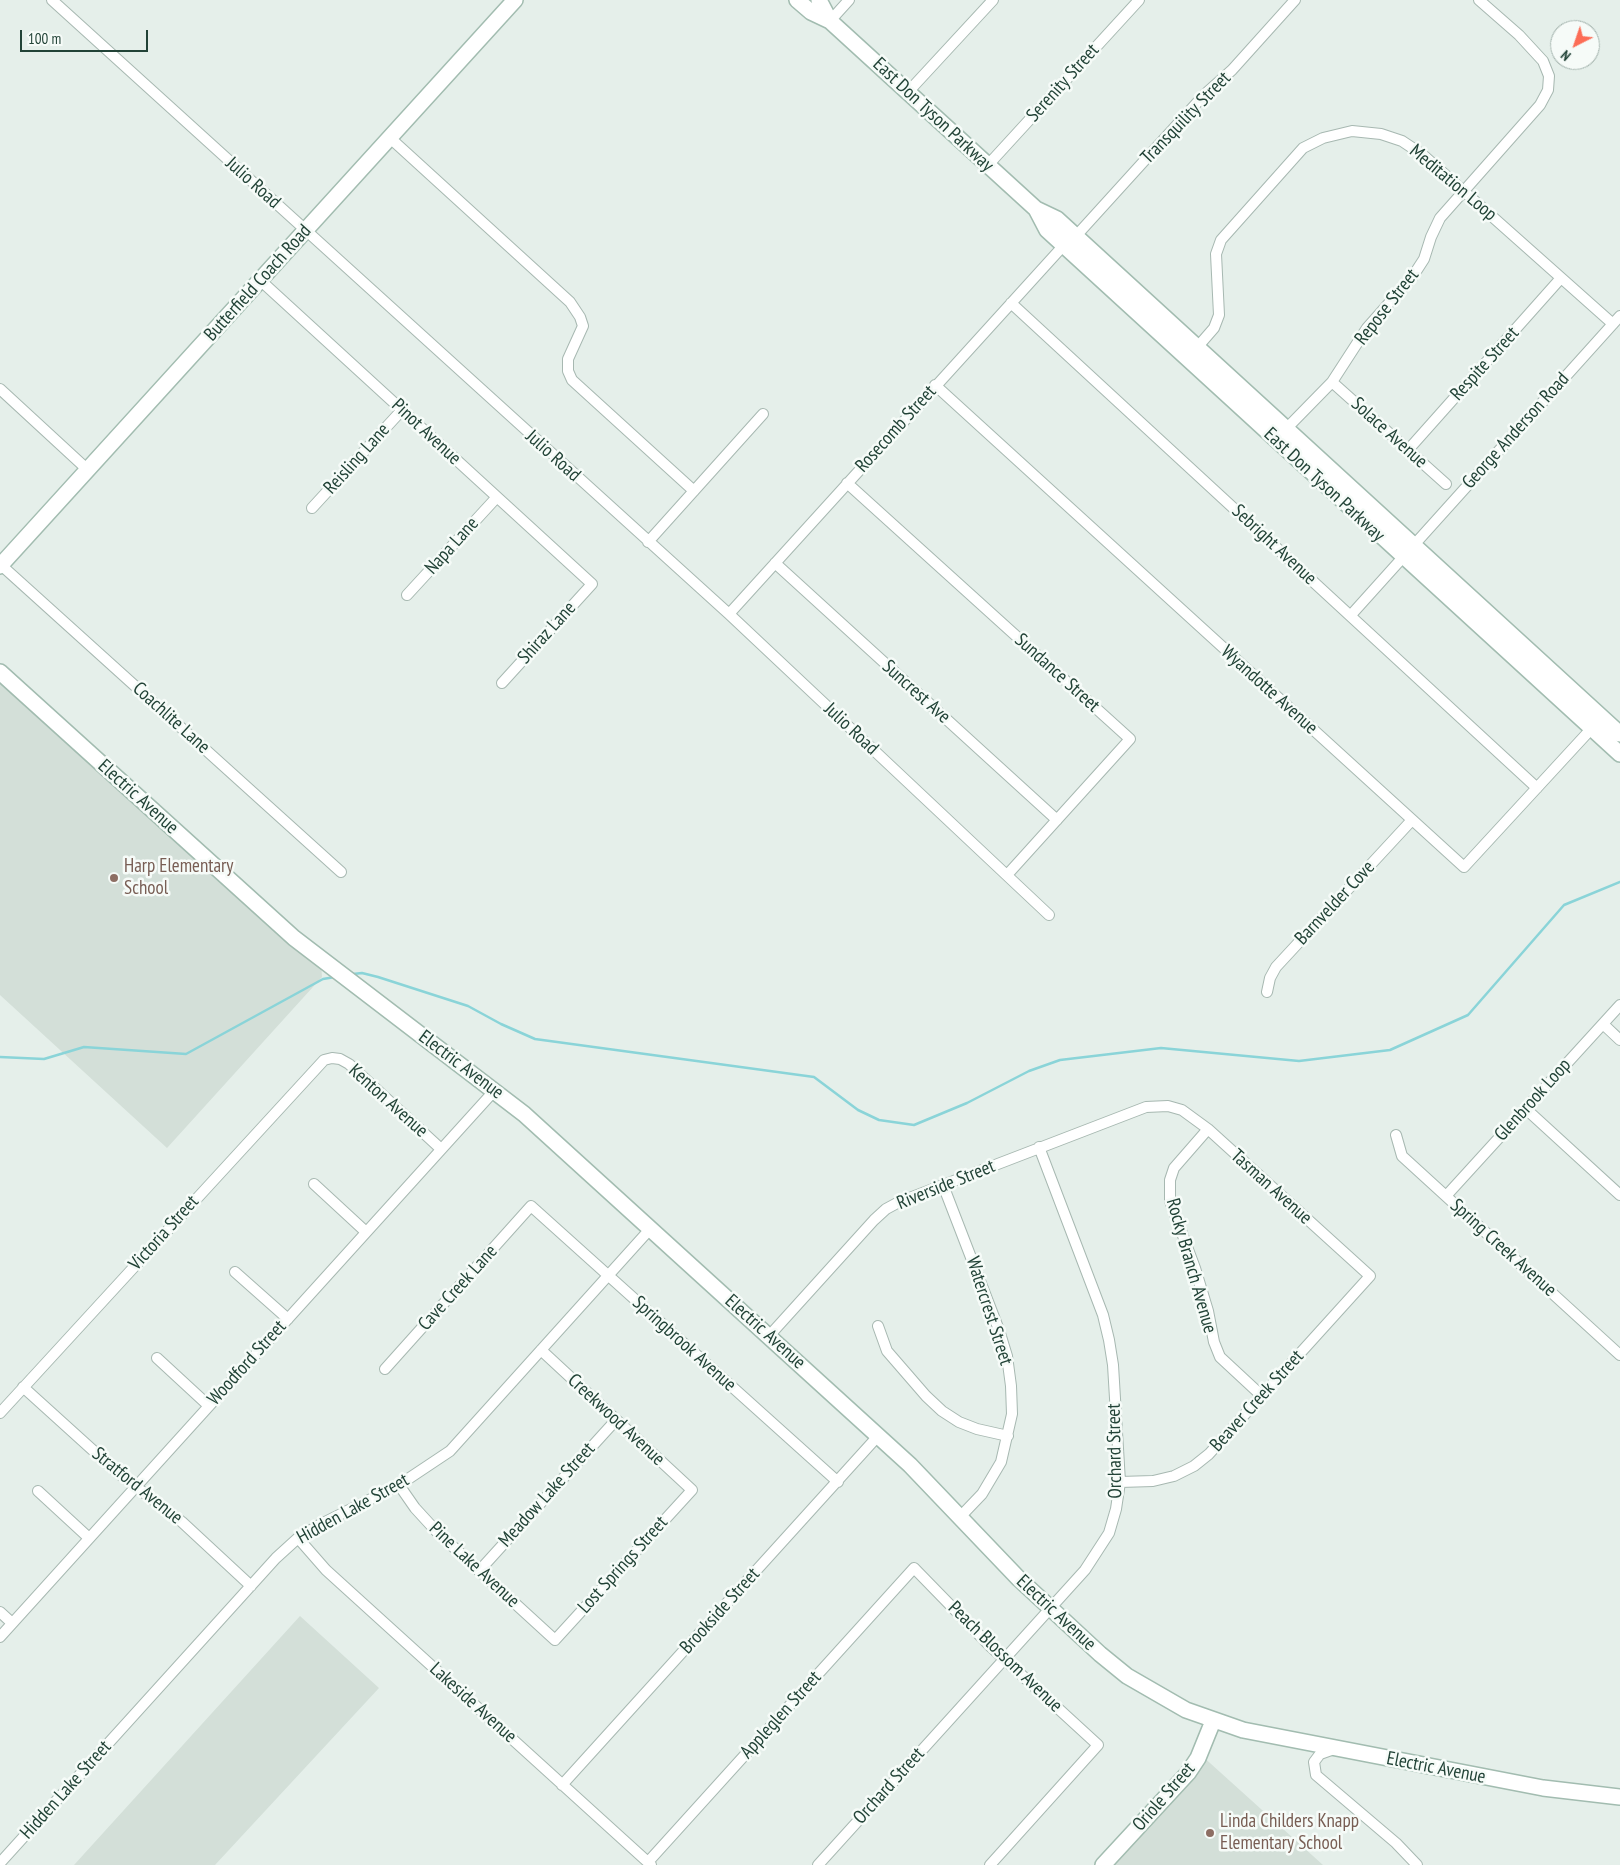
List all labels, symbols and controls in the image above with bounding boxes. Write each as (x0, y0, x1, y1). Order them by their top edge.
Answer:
scale bar (22, 20, 150, 52)
north arrow (1550, 20, 1600, 70)
text: 100 m (28, 29, 61, 48)
street label: Serenity Street (1022, 39, 1104, 127)
text: N (1557, 46, 1575, 65)
street label: East Don Tyson Parkway (868, 53, 998, 177)
street label: Transquility Street (1136, 67, 1236, 169)
street label: Meditation Loop (1405, 140, 1501, 226)
street label: Julio Road (221, 152, 285, 214)
street label: Butterfield Coach Road (200, 220, 316, 346)
street label: Repose Street (1350, 264, 1424, 350)
street label: Respite Street (1446, 322, 1524, 406)
street label: George Anderson Road (1458, 368, 1574, 494)
street label: Rosecomb Street (851, 381, 941, 477)
street label: Solace Avenue (1346, 393, 1432, 473)
street label: Pinot Avenue (387, 394, 465, 470)
street label: Reisling Lane (319, 419, 395, 499)
street label: East Don Tyson Parkway (1259, 423, 1389, 547)
street label: Julio Road (521, 425, 585, 487)
street label: Sebright Avenue (1227, 500, 1321, 590)
street label: Napa Lane (420, 513, 484, 579)
street label: Shiraz Lane (513, 597, 581, 669)
street label: Sundance Street (1010, 629, 1104, 717)
street label: Wyandotte Avenue (1216, 641, 1322, 739)
street label: Suncrest Ave (877, 655, 955, 729)
street label: Coachlite Lane (128, 677, 214, 759)
street label: Julio Road (819, 698, 883, 760)
street label: Electric Avenue (93, 755, 183, 839)
place label: Harp Elementary School (124, 856, 233, 900)
street label: Barnvelder Cove (1290, 856, 1380, 950)
marker: Harp Elementary School (108, 872, 120, 884)
street label: Electric Avenue (414, 1026, 508, 1104)
street label: Glenbrook Loop (1490, 1054, 1576, 1146)
street label: Kenton Avenue (344, 1060, 432, 1142)
street label: Tasman Avenue (1226, 1145, 1316, 1229)
street label: Riverside Street (894, 1155, 998, 1215)
street label: Victoria Street (124, 1191, 204, 1275)
street label: Spring Creek Avenue (1445, 1194, 1561, 1302)
street label: Rocky Branch Avenue (1161, 1196, 1221, 1336)
street label: Cave Creek Lane (414, 1240, 502, 1336)
street label: Watercrest Street (961, 1254, 1017, 1368)
street label: Electric Avenue (720, 1290, 810, 1374)
street label: Springbrook Avenue (627, 1292, 741, 1396)
street label: Woodford Street (203, 1316, 291, 1410)
street label: Beaver Creek Street (1205, 1346, 1309, 1456)
street label: Creekwood Avenue (563, 1369, 669, 1471)
street label: Orchard Street (1103, 1403, 1127, 1499)
street label: Meadow Lake Street (494, 1438, 600, 1552)
street label: Stratford Avenue (87, 1443, 187, 1529)
street label: Hidden Lake Street (293, 1469, 413, 1549)
street label: Lost Springs Street (573, 1512, 673, 1618)
street label: Pine Lake Avenue (424, 1517, 524, 1613)
street label: Brookside Street (675, 1563, 765, 1659)
street label: Electric Avenue (1011, 1570, 1101, 1656)
street label: Peach Blossom Avenue (943, 1597, 1067, 1717)
street label: Lakeside Avenue (425, 1658, 521, 1748)
street label: Appleglen Street (736, 1667, 826, 1763)
street label: Hidden Lake Street (16, 1736, 116, 1844)
street label: Orchard Street (849, 1743, 929, 1829)
street label: Electric Avenue (1385, 1747, 1487, 1789)
street label: Oriole Street (1128, 1758, 1200, 1836)
place label: Linda Childers Knapp Elementary School (1220, 1811, 1359, 1855)
marker: Linda Childers Knapp Elementary School (1204, 1827, 1216, 1839)

